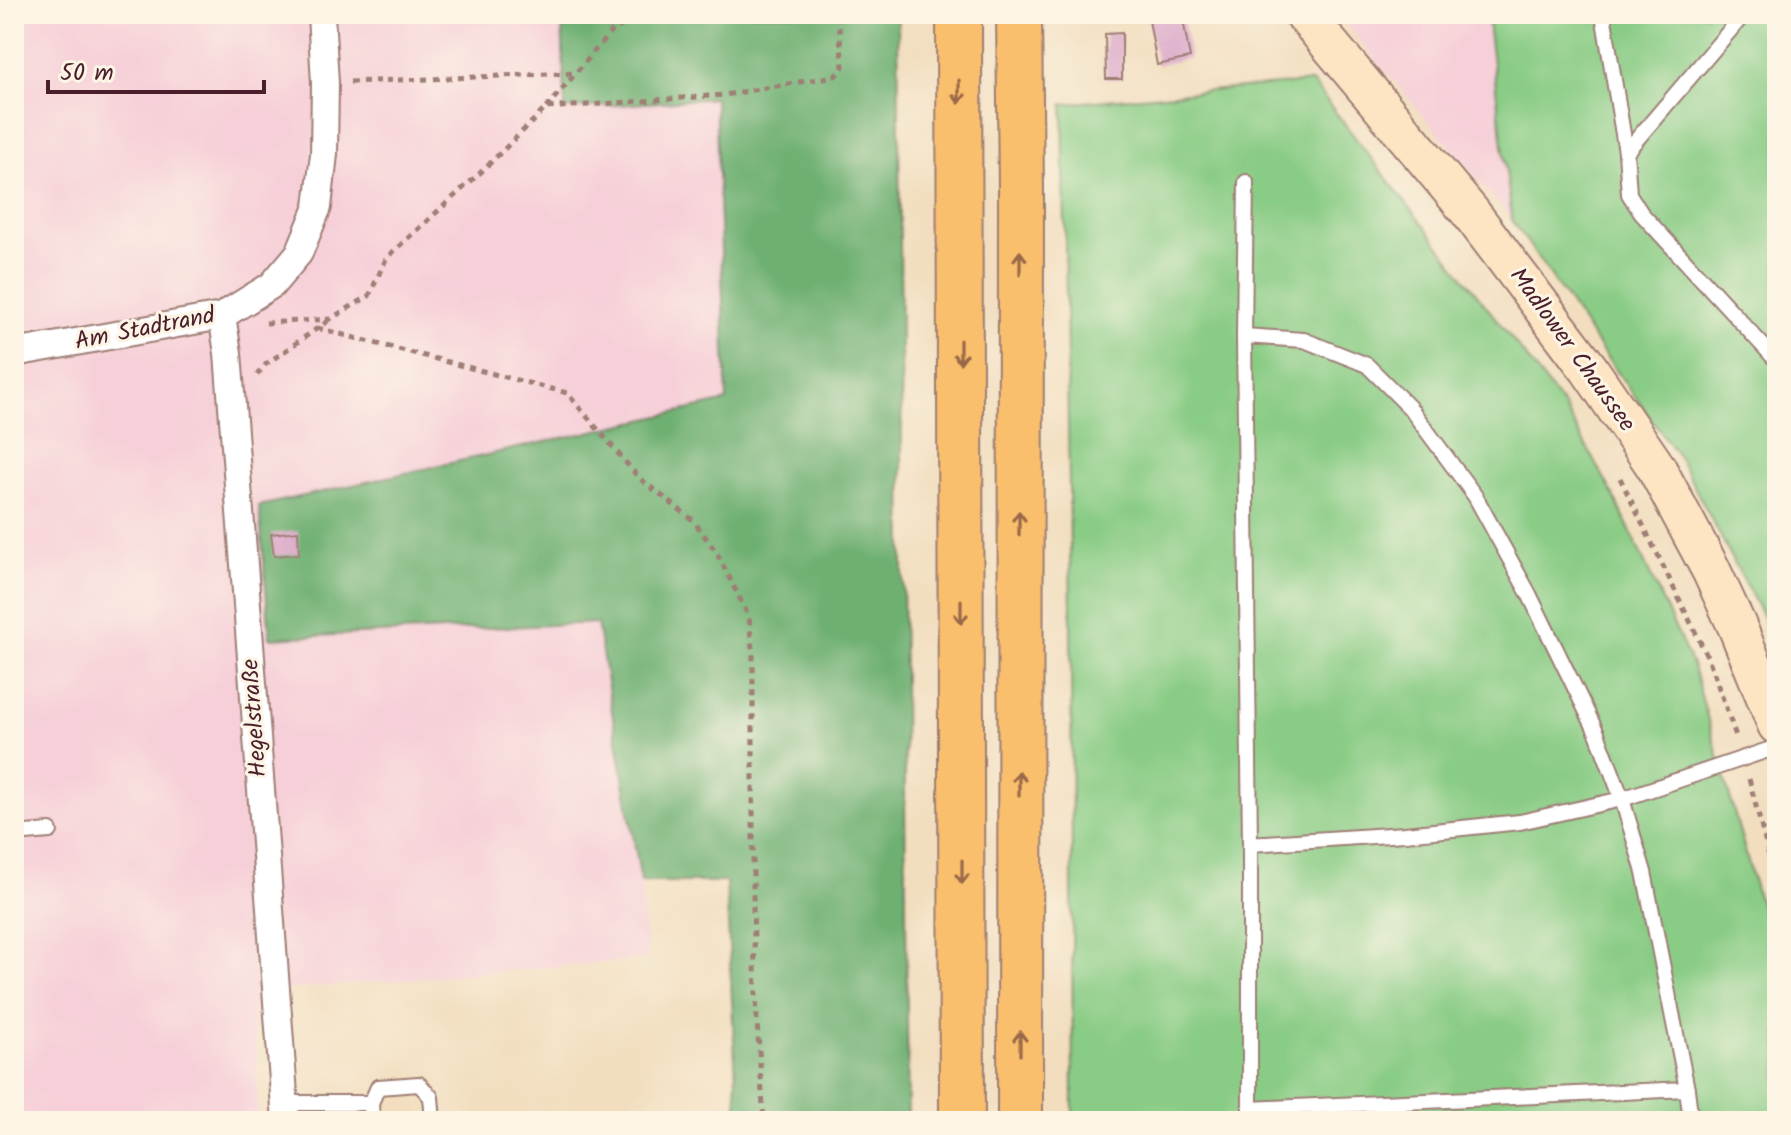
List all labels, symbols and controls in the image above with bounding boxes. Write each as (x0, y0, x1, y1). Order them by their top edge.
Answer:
scale bar (48, 44, 264, 94)
text: 50 m (60, 54, 114, 93)
one-way arrow (951, 78, 967, 105)
one-way arrow (1012, 250, 1028, 277)
street label: Madlower Chaussee (1499, 259, 1645, 441)
street label: Am Stadtrand (72, 296, 219, 362)
one-way arrow (952, 338, 968, 365)
one-way arrow (1011, 510, 1027, 537)
one-way arrow (953, 598, 969, 625)
street label: Hegelstraße (231, 657, 279, 778)
one-way arrow (1011, 770, 1027, 797)
one-way arrow (954, 858, 970, 885)
one-way arrow (1012, 1030, 1028, 1057)

